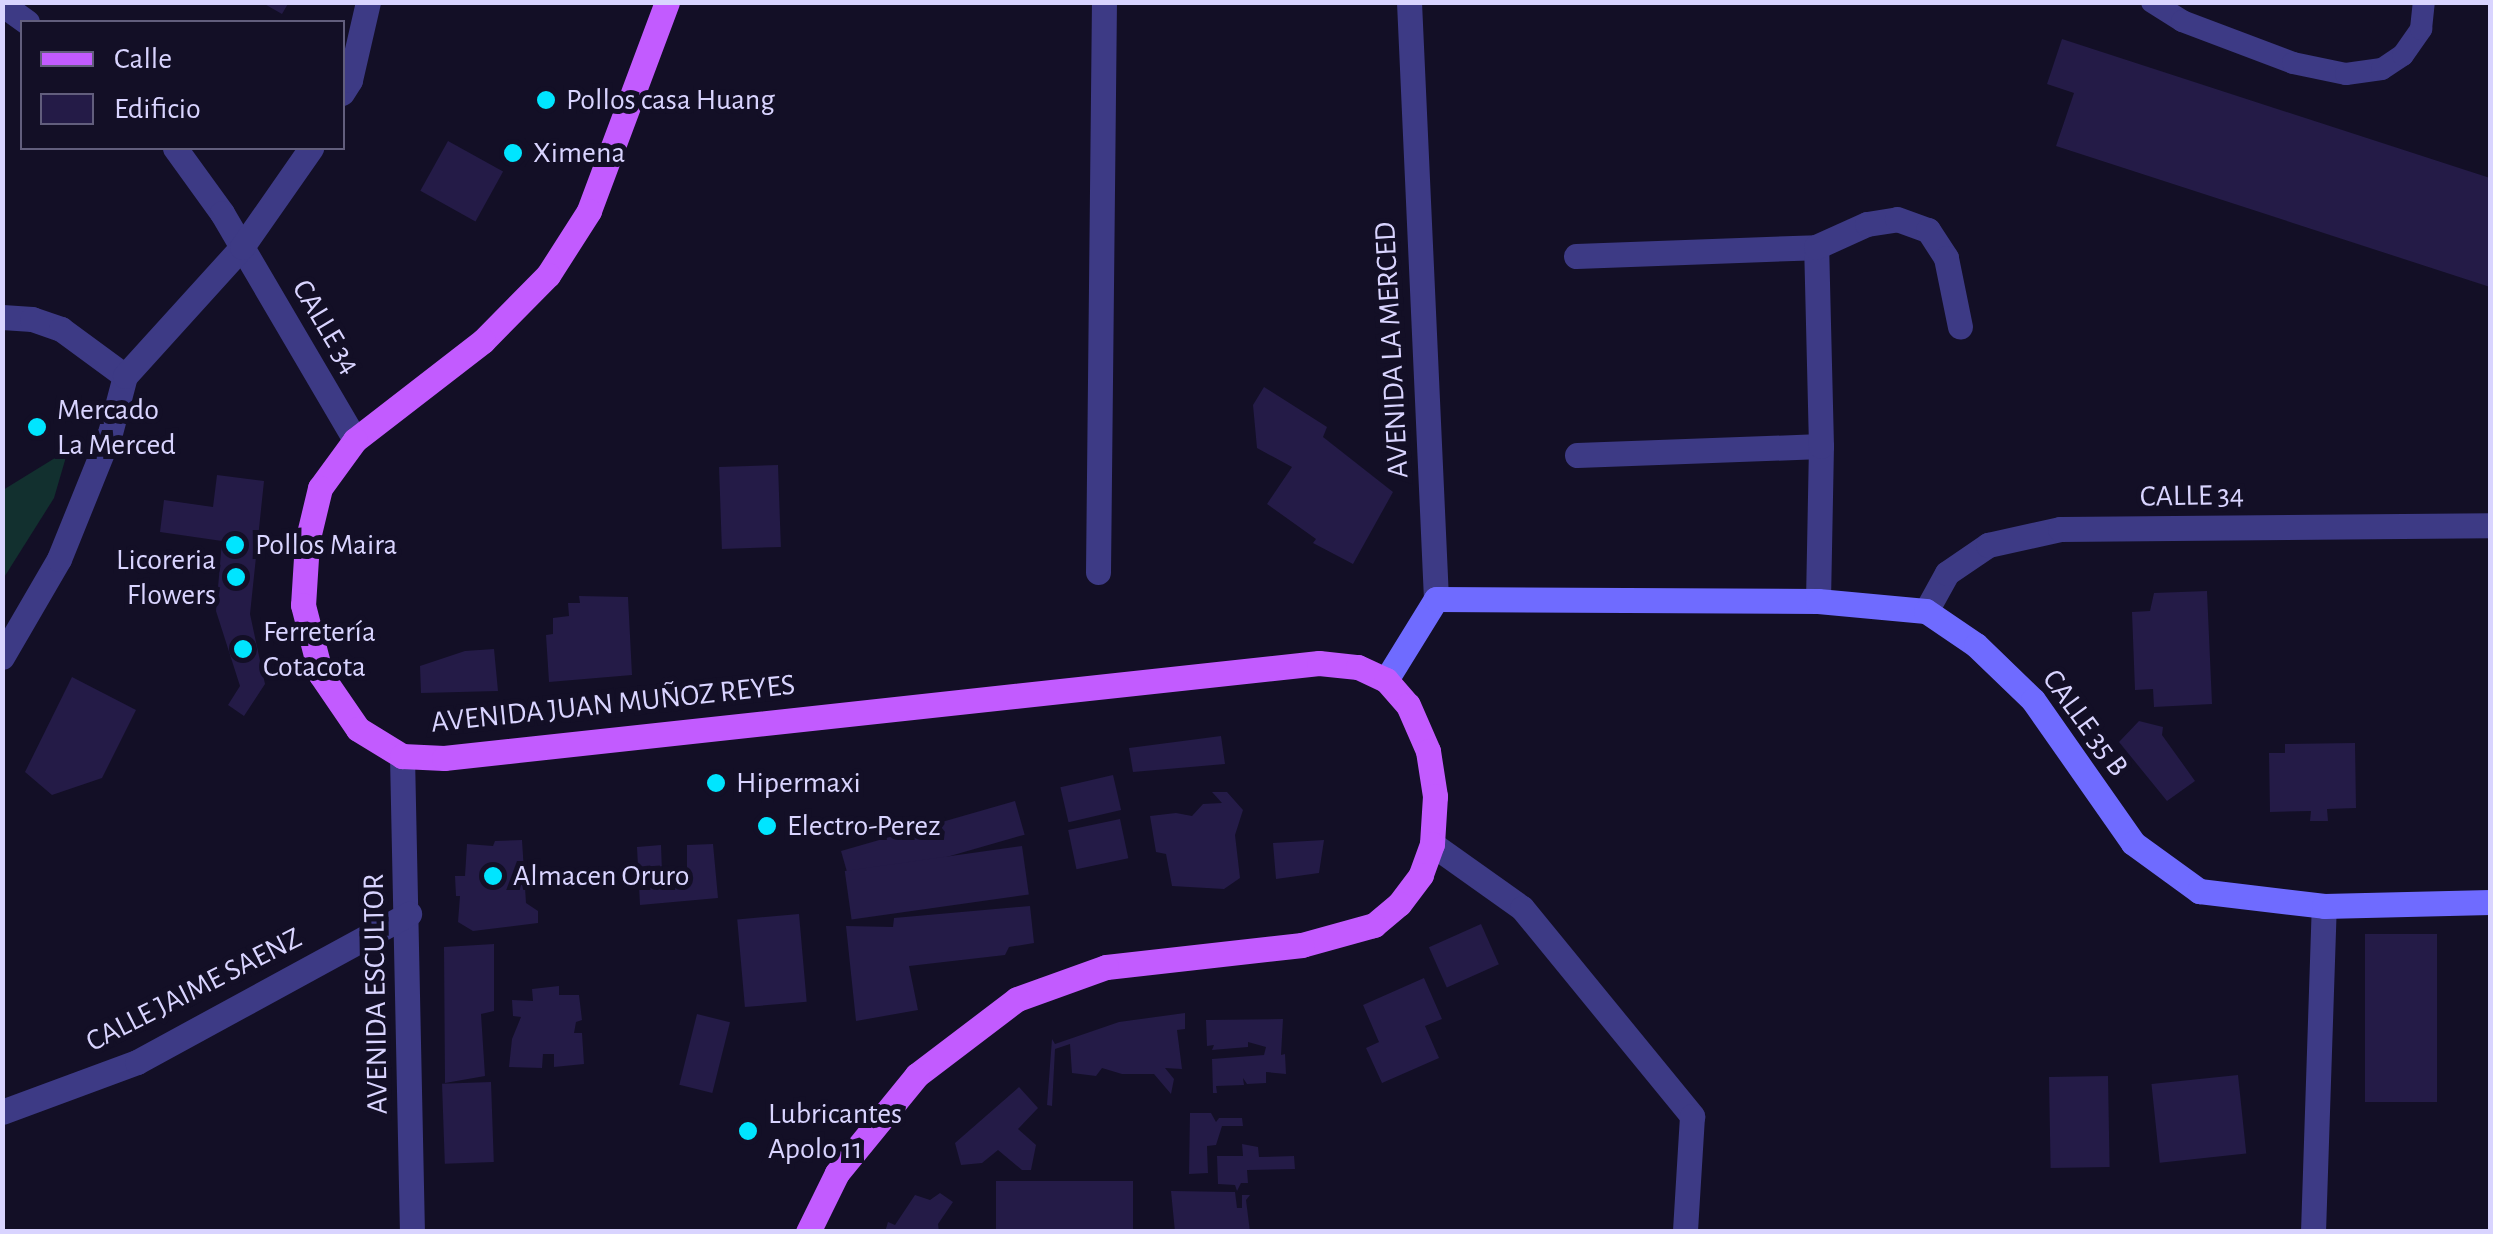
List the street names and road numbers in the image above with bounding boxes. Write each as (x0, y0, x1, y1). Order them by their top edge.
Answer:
street label: AVENIDA LA MERCED (1367, 221, 1417, 479)
street label: CALLE 34 (284, 273, 368, 381)
street label: CALLE 34 (2140, 477, 2244, 515)
street label: CALLE 35 B (2034, 663, 2136, 783)
street label: AVENIDA JUAN MUÑOZ REYES (429, 667, 797, 741)
street label: AVENIDA ESCULTOR (356, 873, 396, 1115)
street label: CALLE JAIME SAENZ (80, 920, 308, 1060)

